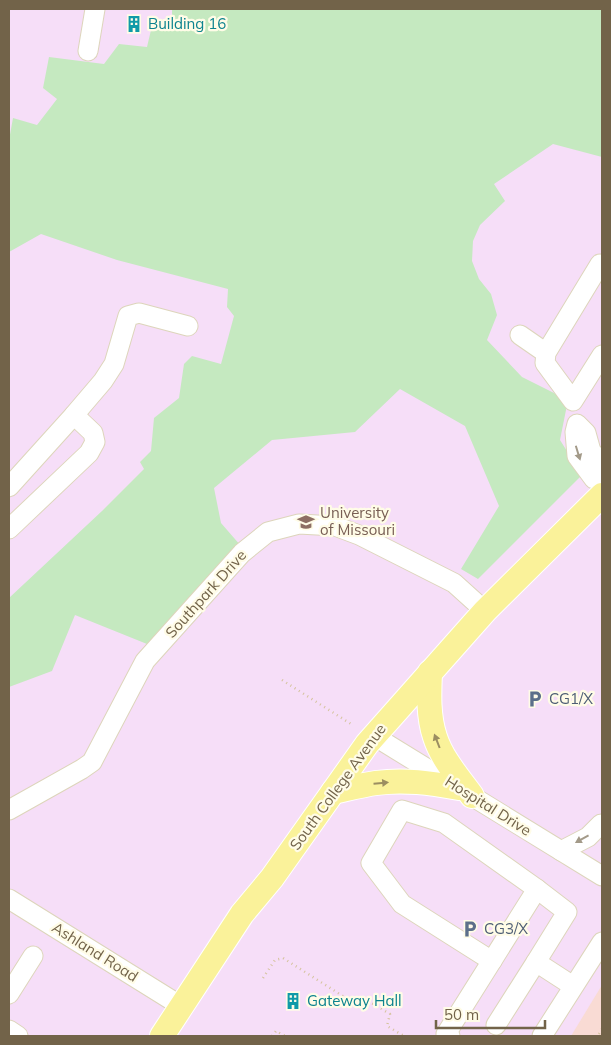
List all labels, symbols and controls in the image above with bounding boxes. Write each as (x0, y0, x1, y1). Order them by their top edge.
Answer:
building icon: Building 16 (124, 14, 144, 34)
place label: Building 16 (148, 14, 226, 33)
one-way arrow (575, 446, 583, 461)
place label: University of Missouri (320, 503, 395, 539)
school or university icon: University of Missouri (296, 512, 316, 532)
street label: Southpark Drive (161, 546, 250, 642)
parking icon: CG1/X (525, 689, 545, 709)
place label: CG1/X (549, 689, 593, 708)
street label: South College Avenue (285, 720, 390, 854)
one-way arrow (433, 733, 441, 748)
street label: Hospital Drive (442, 772, 535, 840)
one-way arrow (373, 778, 389, 786)
one-way arrow (576, 835, 589, 844)
street label: Ashland Road (49, 917, 142, 986)
parking icon: CG3/X (460, 919, 480, 939)
place label: CG3/X (484, 919, 528, 938)
building icon: Gateway Hall (283, 991, 303, 1011)
place label: Gateway Hall (307, 991, 402, 1010)
scale bar (436, 998, 545, 1030)
text: 50 m (444, 1005, 479, 1024)

